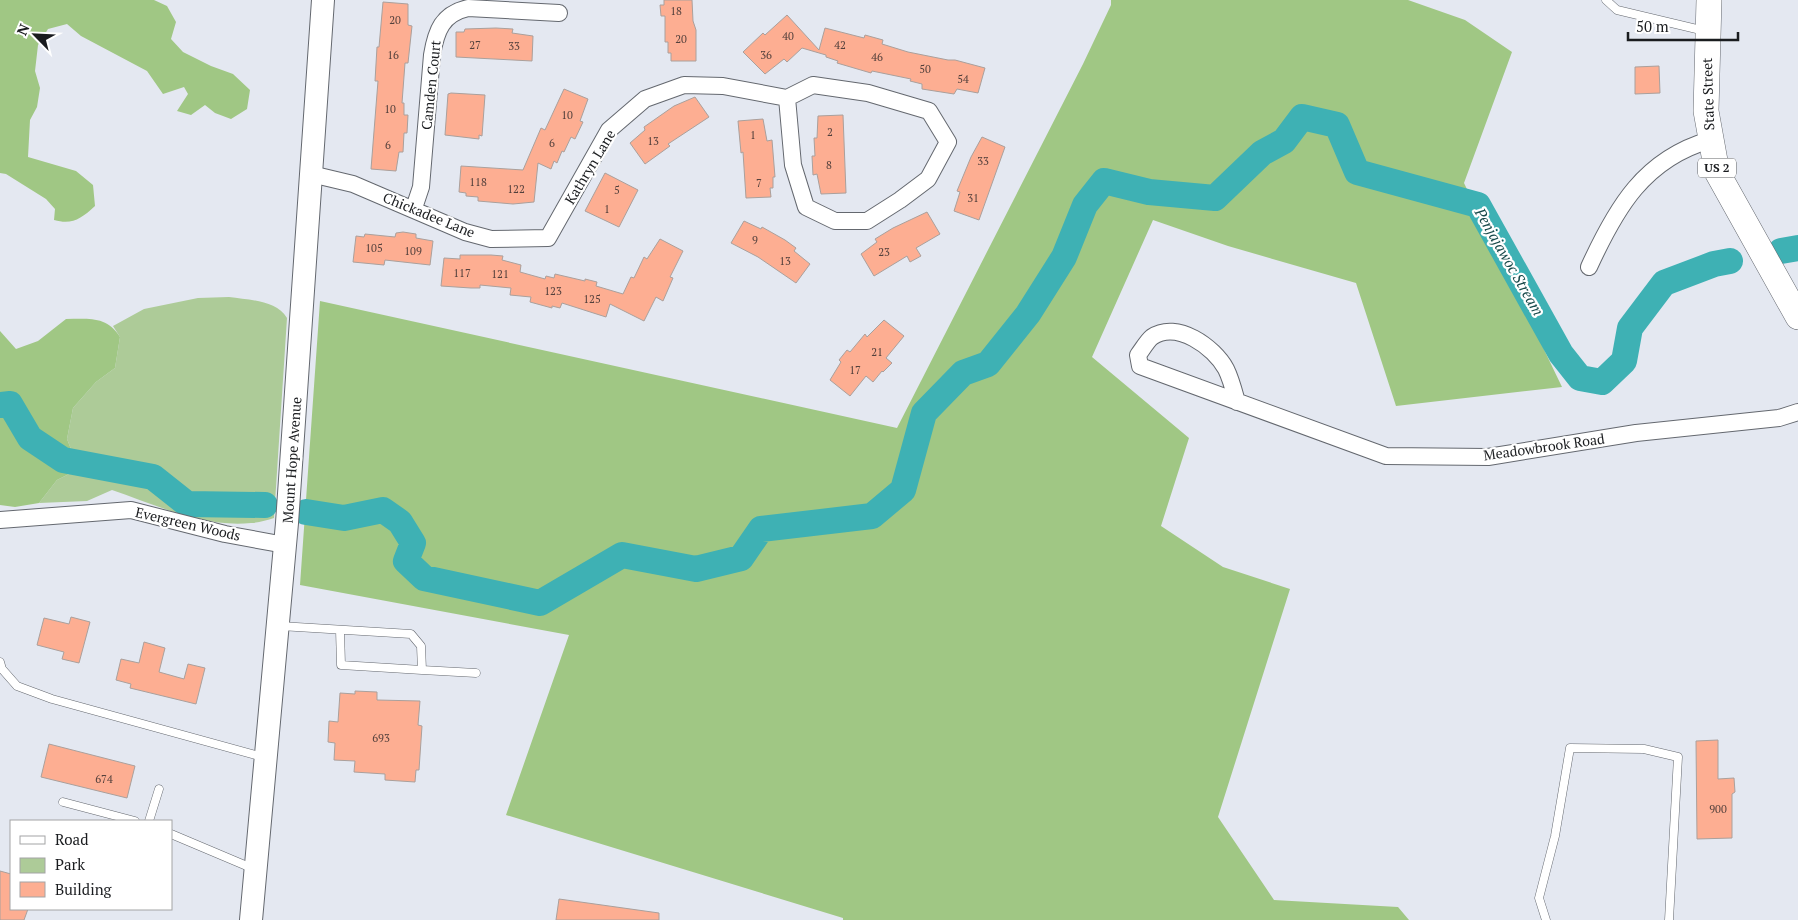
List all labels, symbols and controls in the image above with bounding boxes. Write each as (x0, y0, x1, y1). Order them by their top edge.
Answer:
house number: 18 (670, 4, 682, 18)
north arrow (10, 10, 60, 60)
scale bar (1628, 10, 1738, 42)
house number: 20 (389, 13, 401, 27)
text: 50 m (1636, 16, 1669, 36)
text: N (12, 20, 34, 38)
house number: 40 (782, 29, 794, 43)
house number: 20 (675, 32, 687, 46)
house number: 27 (469, 38, 481, 52)
house number: 42 (834, 38, 846, 52)
street label: Camden Court (416, 39, 445, 131)
house number: 33 (508, 39, 520, 53)
house number: 16 (387, 48, 399, 62)
house number: 36 (760, 48, 772, 62)
house number: 46 (871, 50, 883, 64)
street label: State Street (1697, 57, 1718, 131)
house number: 50 (919, 62, 931, 76)
house number: 54 (957, 72, 969, 86)
house number: 10 (384, 102, 396, 116)
house number: 10 (561, 108, 573, 122)
house number: 2 (827, 125, 833, 139)
street label: Kathryn Lane (560, 126, 619, 208)
house number: 1 (750, 128, 756, 142)
house number: 13 (647, 134, 659, 148)
house number: 6 (549, 136, 555, 150)
house number: 6 (385, 138, 391, 152)
house number: 33 (977, 154, 989, 168)
house number: 8 (826, 158, 832, 172)
road number: US 2 (1698, 158, 1736, 178)
house number: 118 (469, 175, 487, 189)
house number: 7 (756, 176, 762, 190)
house number: 122 (507, 182, 525, 196)
house number: 5 (614, 183, 620, 197)
street label: Chickadee Lane (380, 187, 478, 242)
house number: 31 (967, 191, 979, 205)
house number: 1 (604, 202, 610, 216)
water label: Penjajawoc Stream (1470, 203, 1549, 319)
house number: 9 (752, 233, 758, 247)
house number: 105 (365, 241, 383, 255)
house number: 109 (404, 244, 422, 258)
house number: 23 (878, 245, 890, 259)
house number: 13 (779, 254, 791, 268)
house number: 117 (453, 266, 471, 280)
house number: 121 (491, 267, 509, 281)
house number: 123 (544, 284, 562, 298)
house number: 125 (583, 292, 601, 306)
house number: 21 (871, 345, 883, 359)
house number: 17 (849, 363, 861, 377)
street label: Mount Hope Avenue (278, 396, 305, 524)
street label: Meadowbrook Road (1482, 429, 1606, 464)
street label: Evergreen Woods (134, 502, 243, 545)
house number: 693 (372, 731, 390, 745)
house number: 674 (95, 772, 113, 786)
house number: 900 (1709, 802, 1727, 816)
legend (10, 820, 172, 910)
text: Road (55, 829, 88, 849)
text: Park (55, 854, 85, 874)
text: Building (55, 879, 113, 899)

